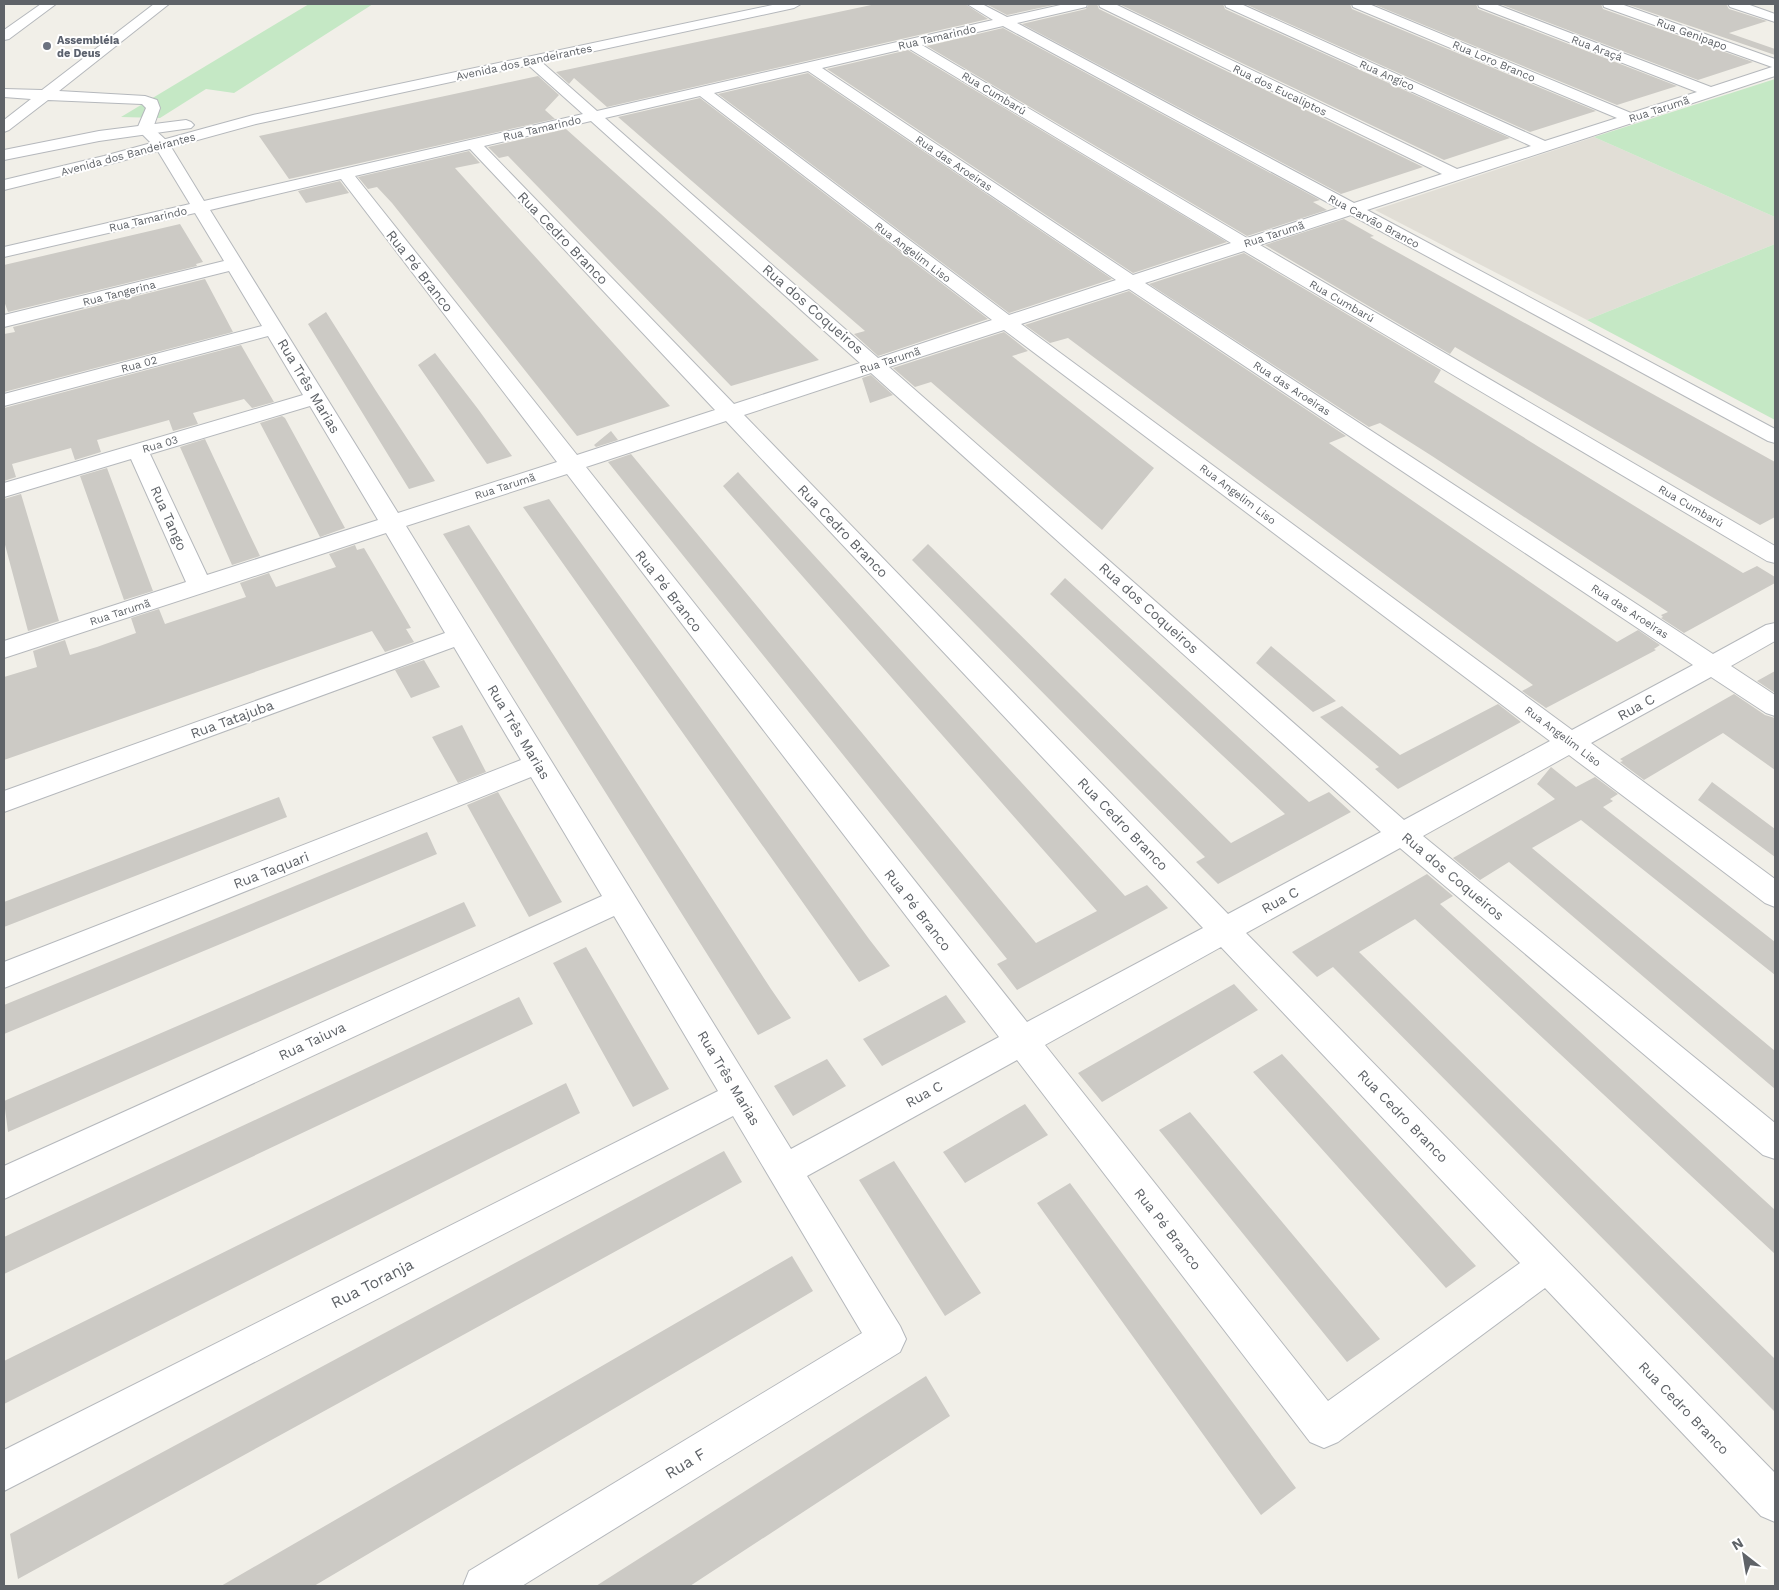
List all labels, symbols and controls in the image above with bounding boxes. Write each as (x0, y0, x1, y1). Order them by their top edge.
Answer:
street label: Rua Genipapo (1655, 16, 1729, 53)
street label: Rua Tamarindo (897, 22, 977, 53)
street label: Rua Araçá (1570, 33, 1624, 64)
place label: Assembléia de Deus (57, 34, 120, 60)
street label: Rua Loro Branco (1450, 38, 1537, 85)
marker: Assembléia de Deus (41, 40, 53, 52)
street label: Avenida dos Bandeirantes (455, 42, 594, 83)
street label: Rua Angico (1357, 58, 1416, 93)
street label: Rua dos Eucaliptos (1231, 62, 1329, 119)
street label: Rua Cumbarú (959, 69, 1028, 118)
street label: Rua Tarumã (1627, 94, 1691, 125)
street label: Rua Tamarindo (502, 113, 582, 144)
street label: Avenida dos Bandeirantes (59, 130, 197, 179)
street label: Rua das Aroeiras (913, 133, 995, 194)
street label: Rua Cedro Branco (515, 188, 611, 288)
street label: Rua Carvão Branco (1326, 192, 1422, 251)
street label: Rua Tamarindo (108, 204, 188, 235)
street label: Rua Tarumã (1242, 219, 1306, 250)
street label: Rua Angelim Liso (872, 220, 953, 285)
street label: Rua Pé Branco (383, 227, 457, 315)
street label: Rua dos Coqueiros (759, 261, 867, 357)
street label: Rua Tangerina (81, 278, 157, 309)
street label: Rua Cumbarú (1307, 278, 1377, 325)
street label: Rua Três Marias (274, 336, 344, 436)
street label: Rua Tarumã (858, 345, 922, 376)
street label: Rua 02 (120, 353, 159, 376)
street label: Rua das Aroeiras (1251, 359, 1333, 418)
street label: Rua 03 (141, 433, 180, 456)
street label: Rua Angelim Liso (1197, 462, 1278, 527)
street label: Rua Tarumã (473, 471, 537, 502)
street label: Rua Cedro Branco (795, 481, 891, 581)
street label: Rua Tango (148, 483, 190, 553)
street label: Rua Cumbarú (1656, 483, 1726, 530)
street label: Rua Pé Branco (632, 547, 706, 635)
street label: Rua dos Coqueiros (1096, 559, 1202, 657)
street label: Rua das Aroeiras (1589, 582, 1671, 641)
street label: Rua Tarumã (88, 597, 152, 628)
street label: Rua Três Marias (484, 682, 554, 782)
street label: Rua C (1615, 690, 1657, 724)
street label: Rua Tatajuba (188, 697, 276, 741)
street label: Rua Angelim Liso (1522, 704, 1603, 769)
street label: Rua Cedro Branco (1075, 774, 1171, 874)
street label: Rua dos Coqueiros (1399, 829, 1507, 923)
street label: Rua Taquari (231, 848, 311, 892)
street label: Rua Pé Branco (881, 866, 955, 954)
street label: Rua C (1259, 883, 1301, 917)
street label: Rua Taiuva (276, 1018, 348, 1063)
street label: Rua Três Marias (694, 1028, 764, 1128)
street label: Rua Cedro Branco (1355, 1066, 1451, 1166)
street label: Rua C (903, 1077, 945, 1111)
street label: Rua Pé Branco (1131, 1185, 1205, 1273)
street label: Rua Toranja (328, 1255, 417, 1312)
street label: Rua Cedro Branco (1636, 1358, 1732, 1458)
street label: Rua F (661, 1444, 709, 1483)
north arrow (1719, 1530, 1769, 1580)
text: N (1729, 1534, 1746, 1553)

